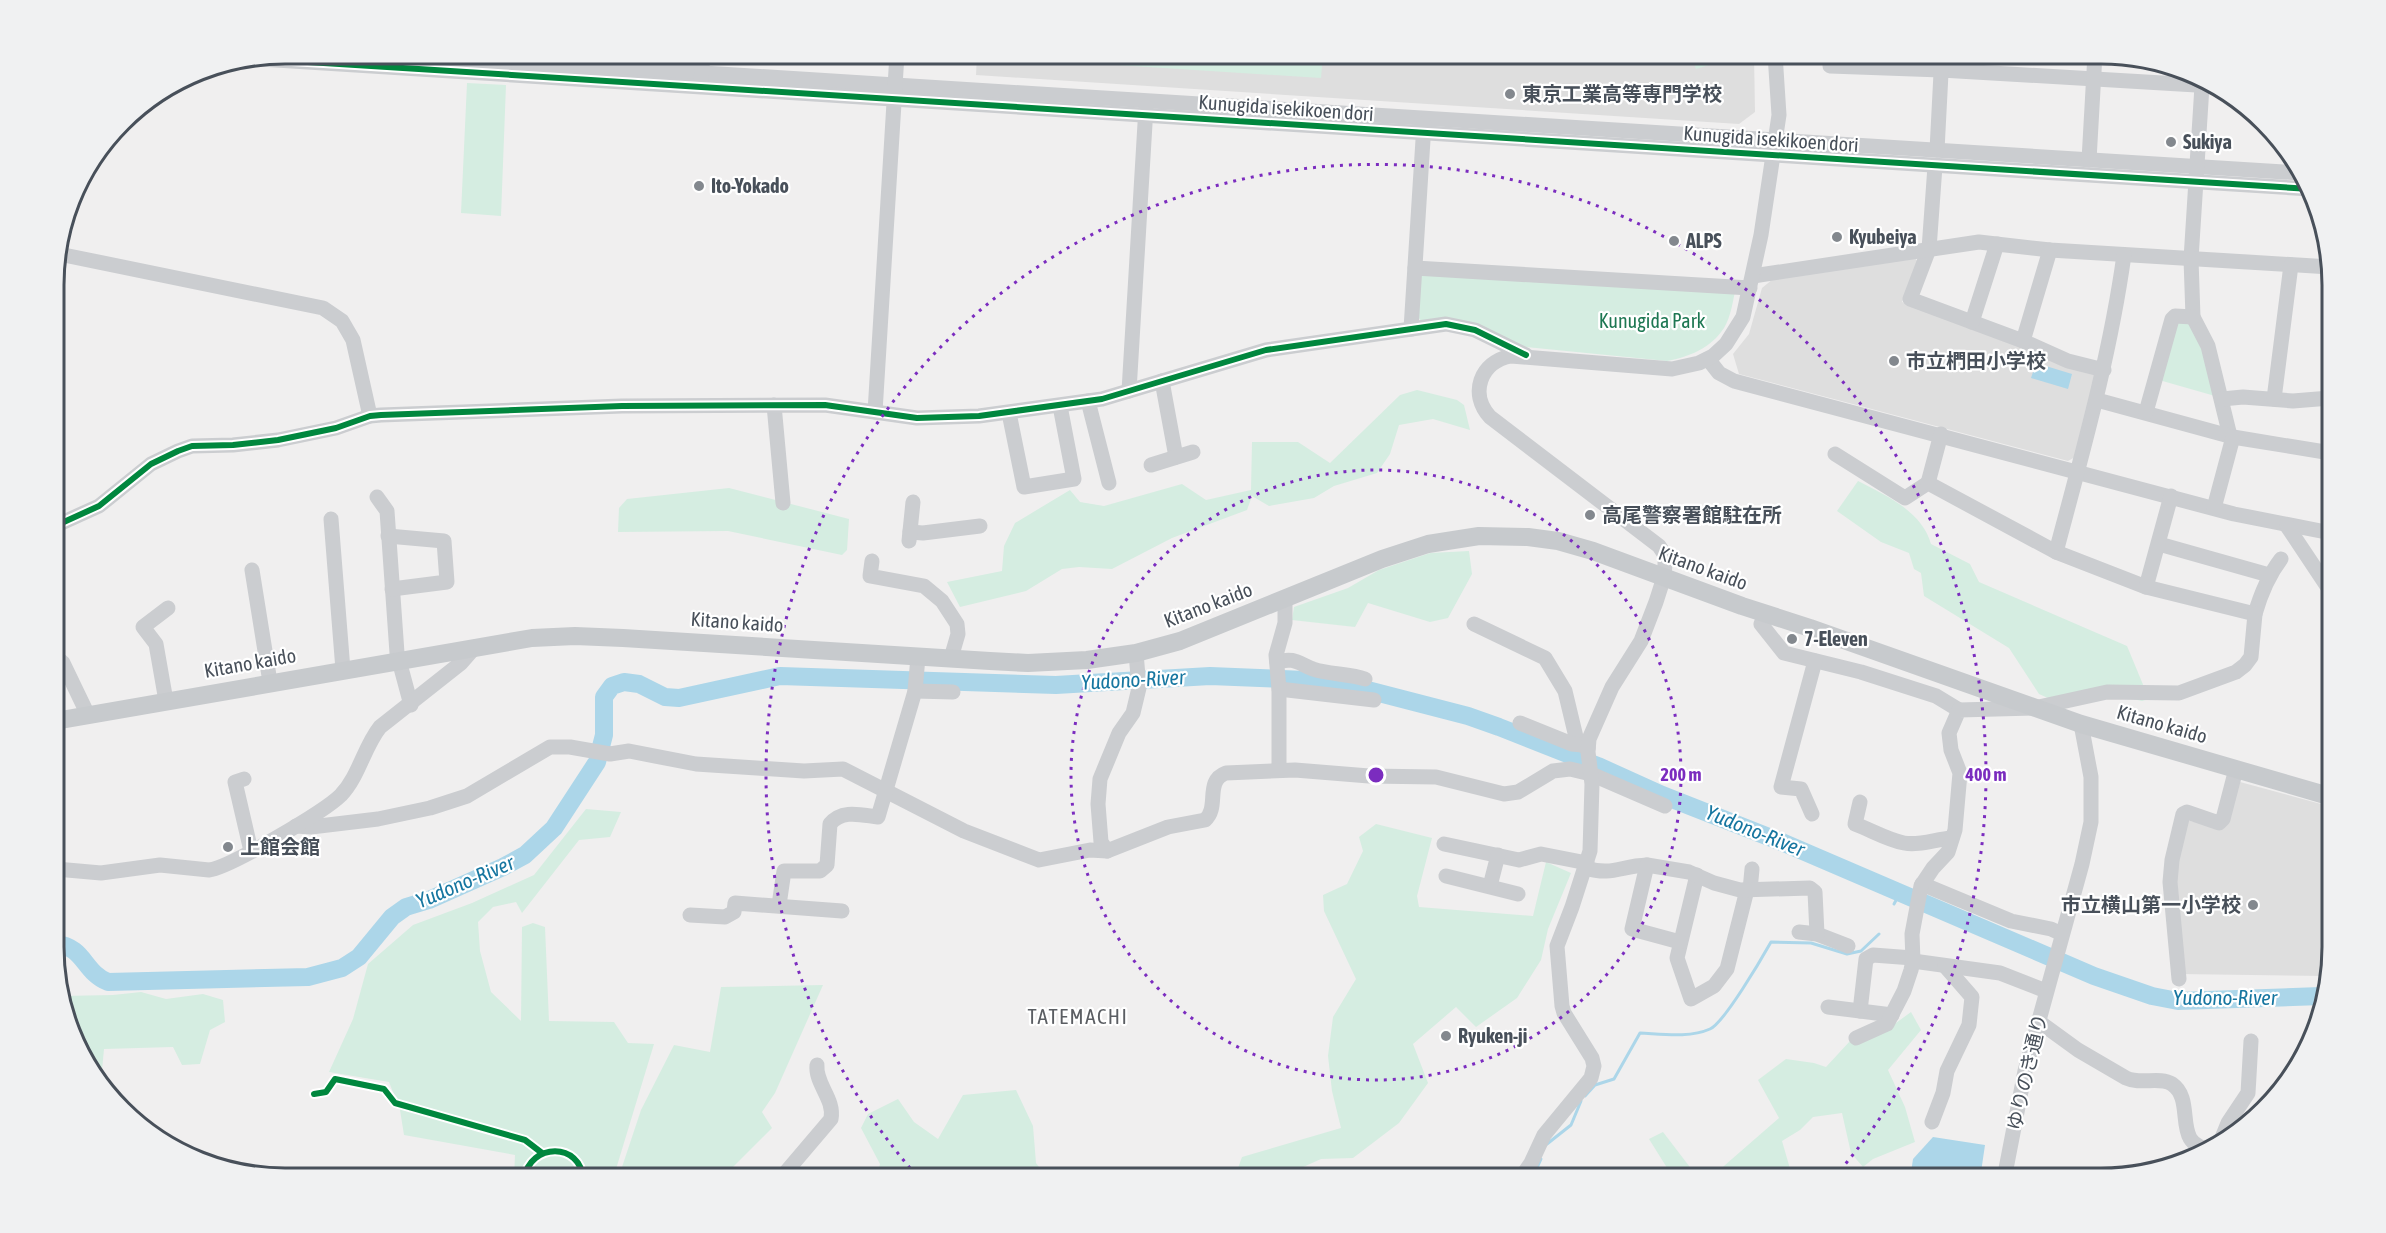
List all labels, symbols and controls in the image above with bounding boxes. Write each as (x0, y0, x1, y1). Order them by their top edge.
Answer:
place label: 東京工業高等専門学校 (1522, 82, 1722, 105)
marker: 東京工業高等専門学校 (1503, 87, 1517, 101)
street label: Kunugida isekikoen dori (1198, 90, 1374, 125)
street label: Kunugida isekikoen dori (1683, 121, 1859, 156)
place label: Sukiya (2183, 130, 2232, 153)
marker: Sukiya (2164, 135, 2178, 149)
place label: Ito-Yokado (711, 174, 789, 197)
marker: Ito-Yokado (692, 179, 706, 193)
place label: Kyubeiya (1849, 225, 1917, 248)
place label: ALPS (1685, 229, 1722, 252)
marker: Kyubeiya (1830, 230, 1844, 244)
marker: ALPS (1667, 234, 1681, 248)
park label: Kunugida Park (1599, 309, 1706, 332)
place label: 市立椚田小学校 (1906, 349, 2046, 372)
marker: 市立椚田小学校 (1887, 354, 1901, 368)
place label: 高尾警察署館駐在所 (1602, 503, 1782, 526)
marker: 高尾警察署館駐在所 (1583, 508, 1597, 522)
street label: Kitano kaido (1656, 541, 1751, 594)
street label: Kitano kaido (1160, 577, 1255, 632)
street label: Kitano kaido (690, 607, 784, 636)
place label: 7-Eleven (1804, 627, 1868, 650)
marker: 7-Eleven (1785, 632, 1799, 646)
street label: Kitano kaido (202, 643, 298, 682)
water label: Yudono-River (1080, 664, 1186, 694)
street label: Kitano kaido (2114, 700, 2210, 747)
text: 200 m (1661, 764, 1701, 785)
text: 400 m (1965, 764, 2006, 785)
centre of rings (1366, 765, 1386, 785)
water label: Yudono-River (1703, 799, 1809, 861)
place label: 上館会館 (240, 835, 320, 858)
marker: 上館会館 (221, 840, 235, 854)
water label: Yudono-River (412, 849, 518, 912)
place label: 市立横山第一小学校 (2061, 893, 2241, 916)
marker: 市立横山第一小学校 (2246, 898, 2260, 912)
water label: Yudono-River (2173, 985, 2278, 1009)
district label: TATEMACHI (1028, 1004, 1128, 1028)
street label: ゆりのき通り (2002, 1011, 2051, 1133)
place label: Ryuken-ji (1458, 1024, 1527, 1047)
marker: Ryuken-ji (1439, 1029, 1453, 1043)

